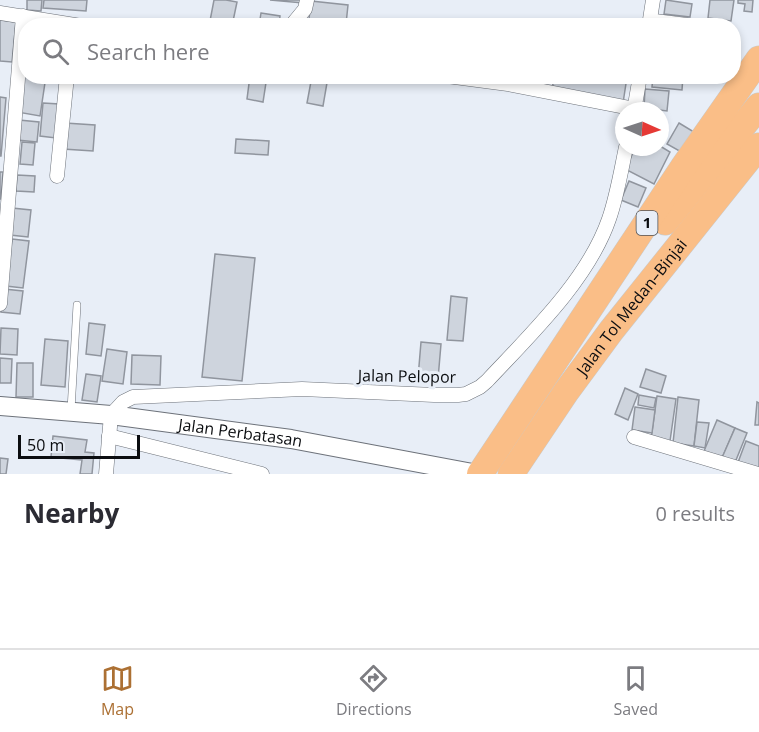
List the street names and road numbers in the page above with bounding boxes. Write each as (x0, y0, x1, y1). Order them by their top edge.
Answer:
road number: 1 (636, 211, 658, 235)
street label: Jalan Tol Medan–Binjai (570, 234, 692, 381)
street label: Jalan Pelopor (356, 364, 457, 388)
street label: Jalan Perbatasan (175, 413, 304, 452)

